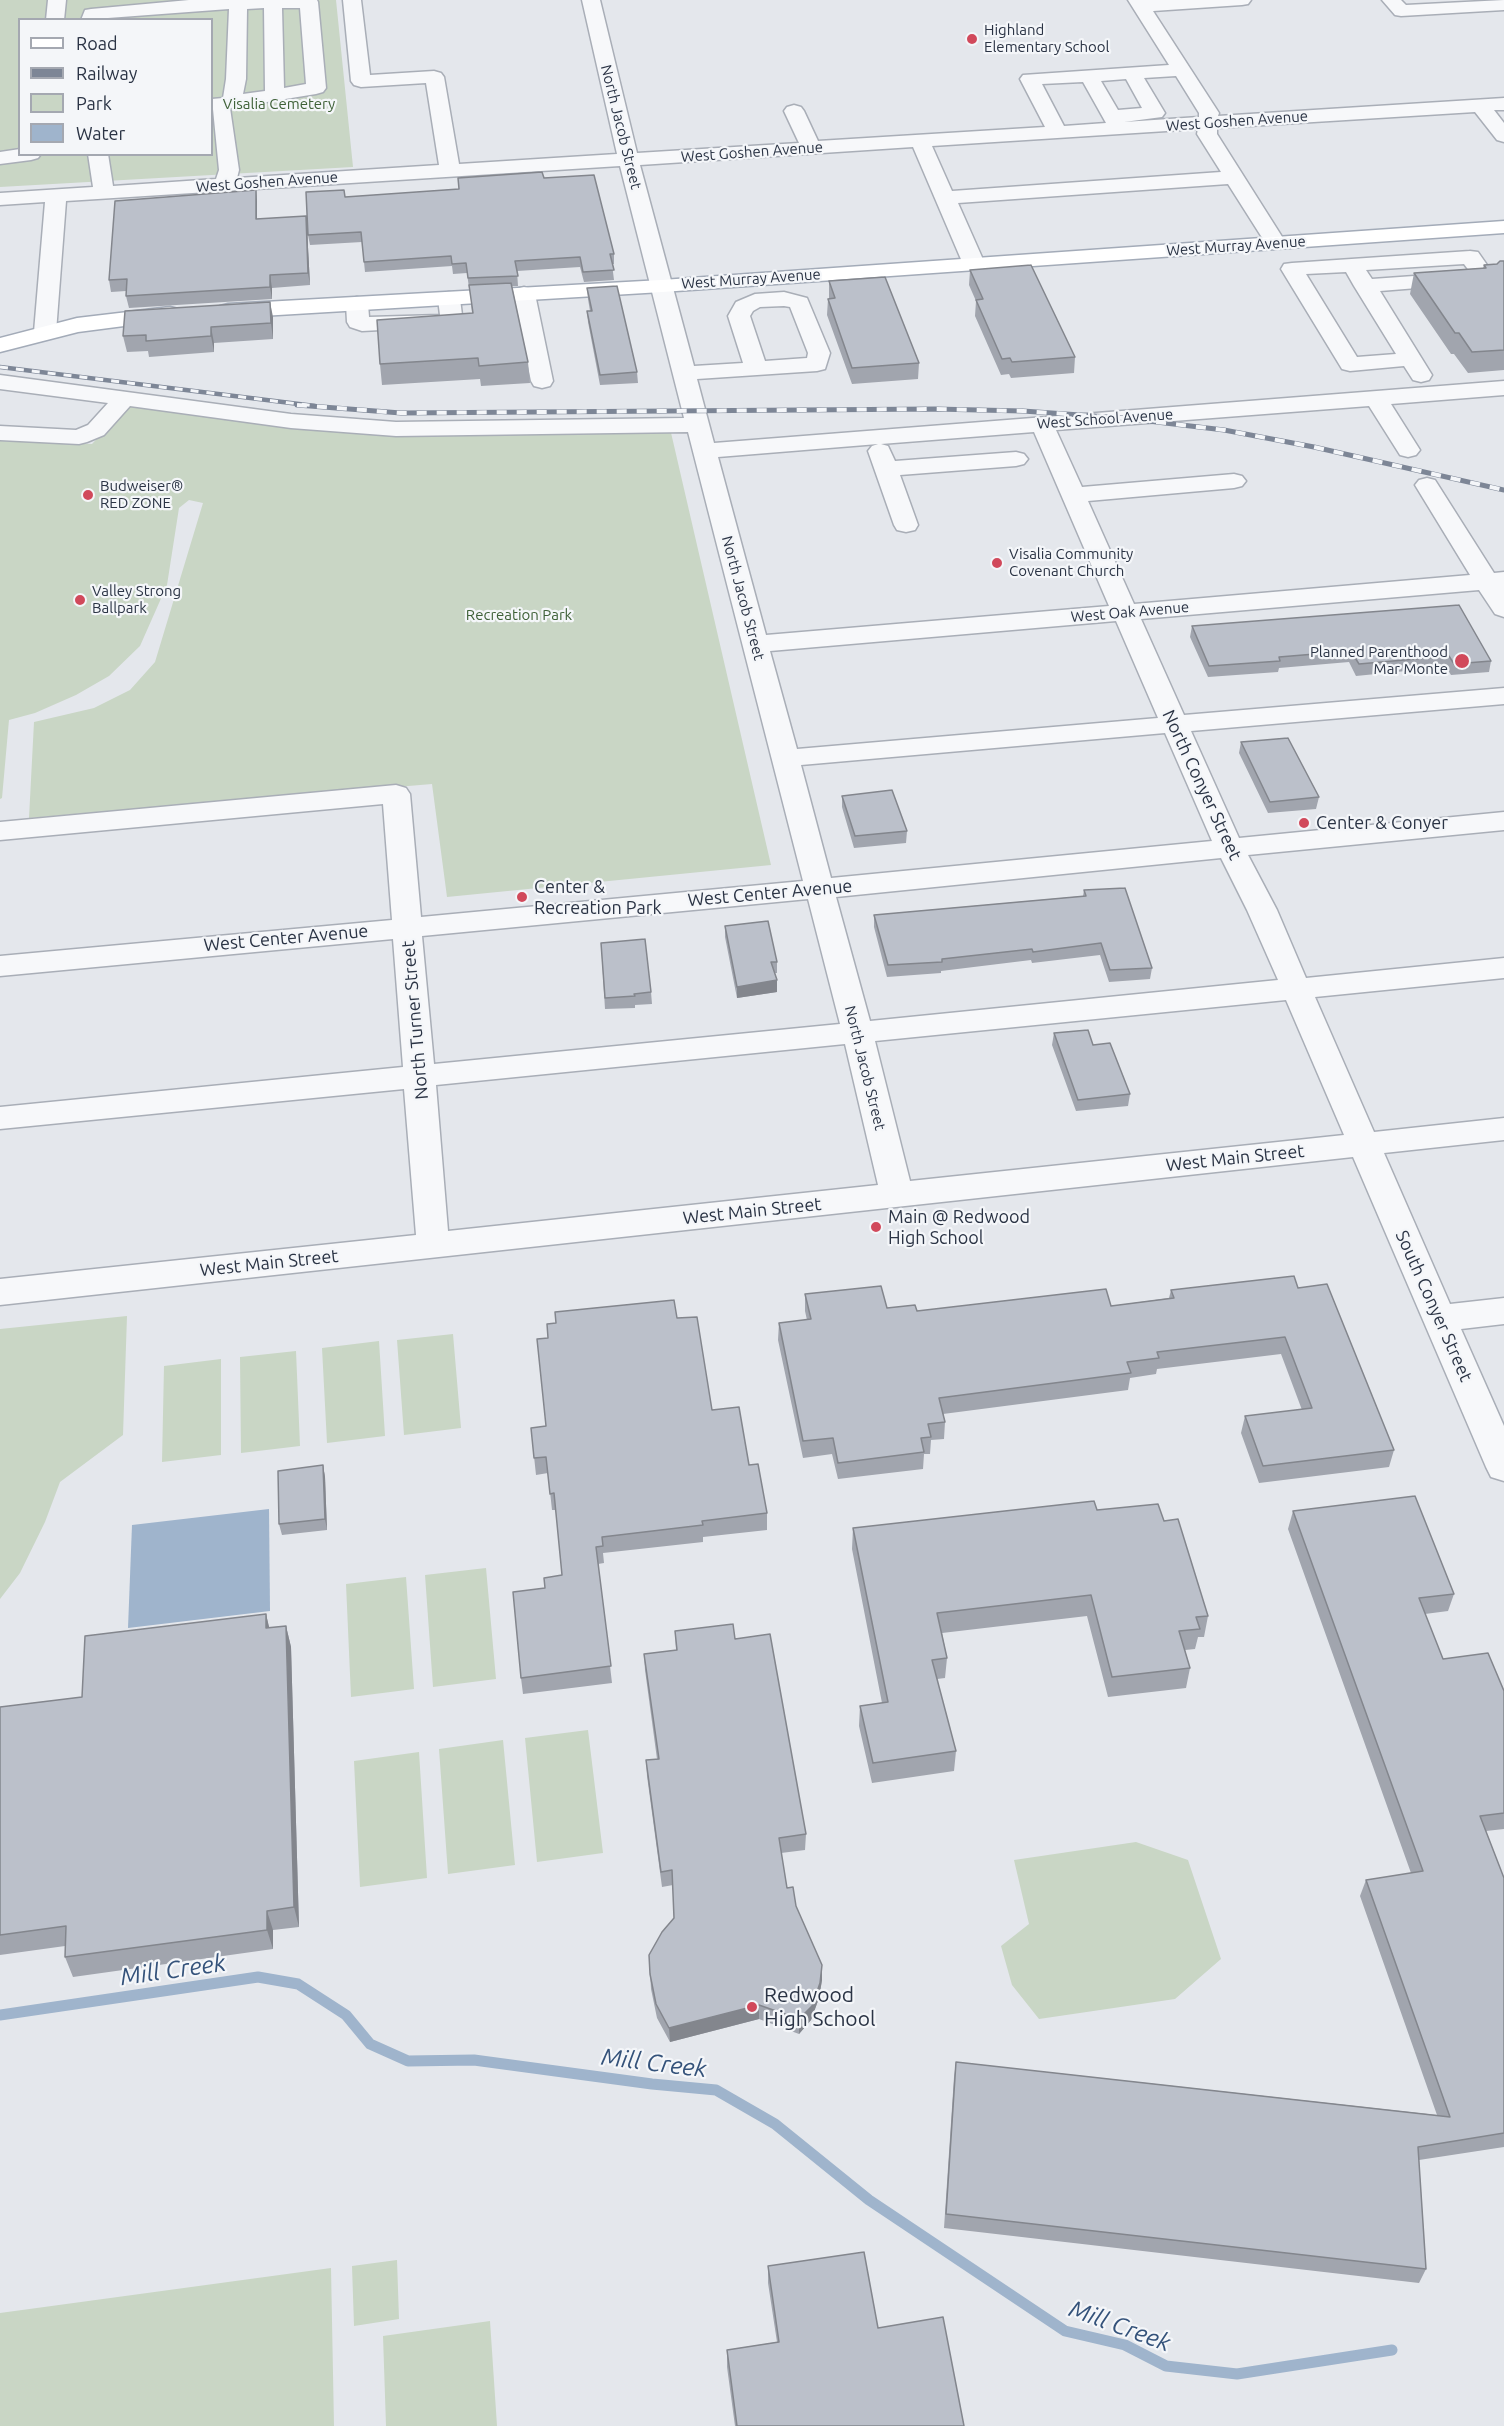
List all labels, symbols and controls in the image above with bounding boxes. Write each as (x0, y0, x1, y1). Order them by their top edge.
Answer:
legend (18, 18, 213, 156)
place label: Highland Elementary School (984, 21, 1110, 56)
marker: Highland Elementary School (965, 32, 979, 46)
text: Road (76, 33, 118, 53)
text: Railway (76, 63, 137, 83)
street label: North Jacob Street (597, 63, 645, 191)
text: Park (76, 93, 112, 113)
park label: Visalia Cemetery (223, 95, 335, 113)
street label: West Goshen Avenue (1165, 107, 1309, 135)
text: Water (76, 123, 125, 143)
street label: West Goshen Avenue (680, 138, 824, 166)
street label: West Goshen Avenue (195, 168, 339, 196)
street label: West Murray Avenue (1166, 232, 1306, 260)
street label: West Murray Avenue (681, 265, 821, 293)
street label: West School Avenue (1036, 405, 1174, 433)
place label: Budweiser® RED ZONE (100, 477, 183, 512)
marker: Budweiser® RED ZONE (81, 488, 95, 502)
street label: North Jacob Street (718, 534, 768, 662)
place label: Visalia Community Covenant Church (1009, 545, 1133, 580)
marker: Visalia Community Covenant Church (990, 556, 1004, 570)
place label: Valley Strong Ballpark (92, 582, 181, 617)
marker: Valley Strong Ballpark (73, 593, 87, 607)
street label: West Oak Avenue (1070, 598, 1190, 626)
park label: Recreation Park (466, 606, 572, 624)
place label: Planned Parenthood Mar Monte (1310, 643, 1448, 678)
marker: Planned Parenthood Mar Monte (1453, 652, 1471, 670)
street label: North Conyer Street (1158, 707, 1246, 863)
place label: Center & Conyer (1316, 812, 1448, 834)
marker: Center & Conyer (1297, 816, 1311, 830)
street label: West Center Avenue (687, 875, 853, 911)
place label: Center & Recreation Park (534, 876, 662, 918)
marker: Center & Recreation Park (515, 890, 529, 904)
street label: West Center Avenue (203, 920, 369, 956)
street label: North Turner Street (397, 940, 433, 1100)
street label: North Jacob Street (841, 1004, 889, 1132)
street label: West Main Street (1165, 1140, 1305, 1176)
street label: West Main Street (682, 1193, 822, 1229)
place label: Main @ Redwood High School (888, 1206, 1030, 1248)
marker: Main @ Redwood High School (869, 1220, 883, 1234)
street label: South Conyer Street (1391, 1227, 1477, 1385)
street label: West Main Street (199, 1245, 339, 1281)
water label: Mill Creek (118, 1948, 228, 1992)
place label: Redwood High School (764, 1982, 875, 2032)
marker: Redwood High School (745, 2000, 759, 2014)
water label: Mill Creek (600, 2042, 708, 2084)
water label: Mill Creek (1065, 2294, 1175, 2358)

